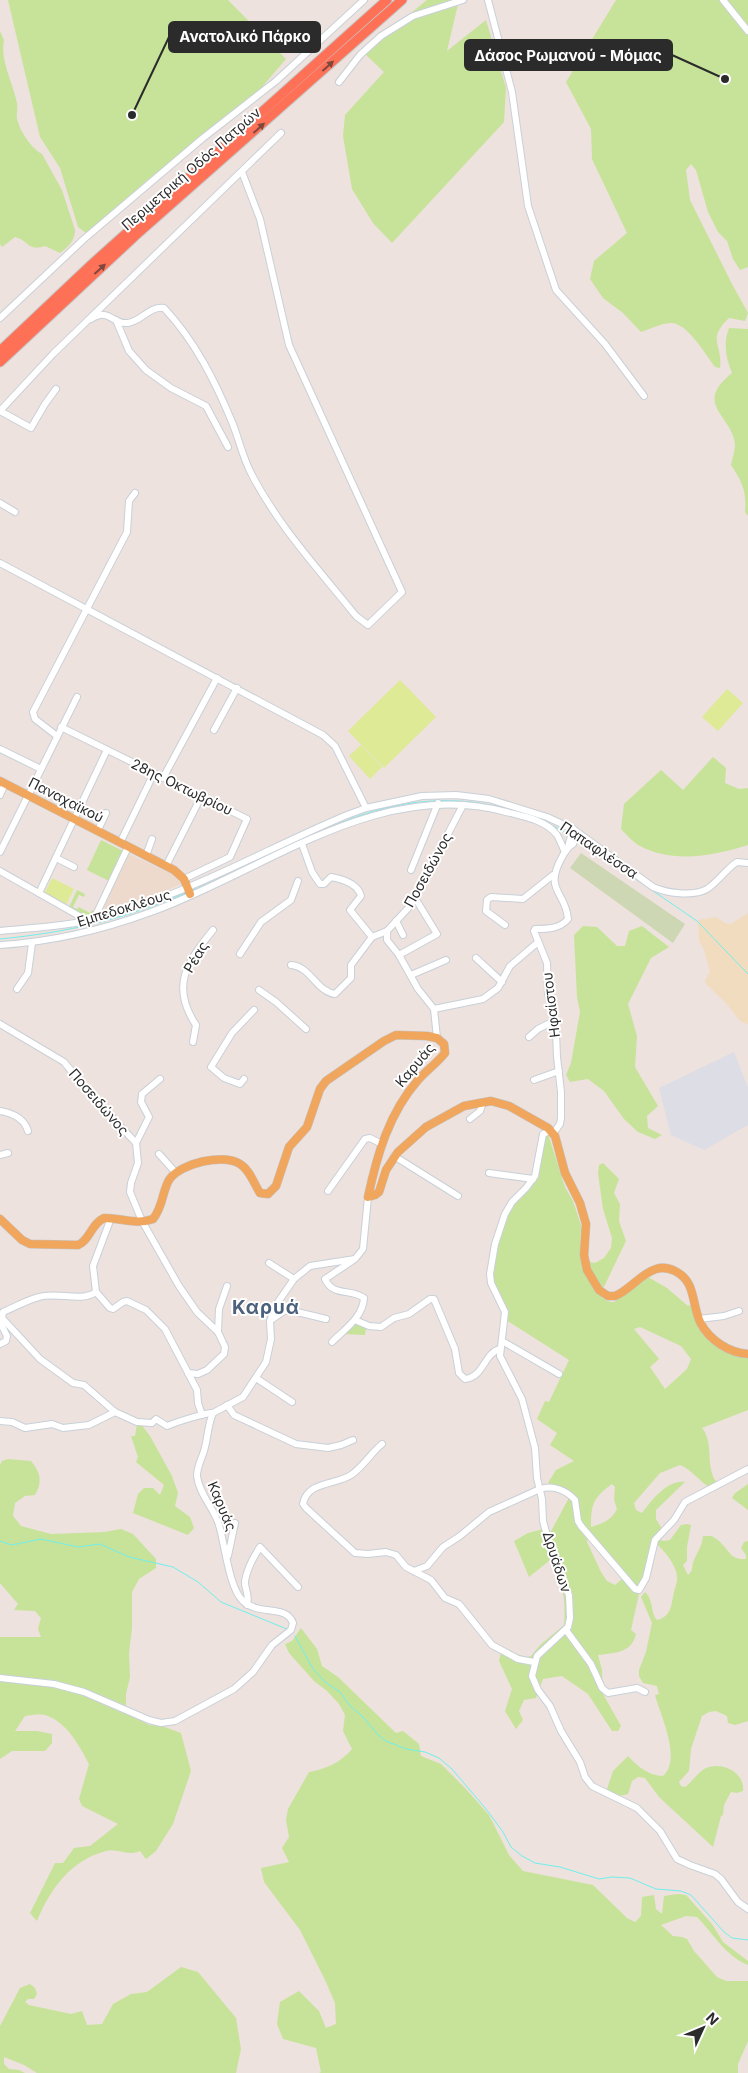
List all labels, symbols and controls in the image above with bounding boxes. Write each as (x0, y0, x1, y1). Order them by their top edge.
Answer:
callout: Ανατολικό Πάρκο (169, 22, 320, 52)
text: Ανατολικό Πάρκο (179, 27, 311, 46)
callout: Δάσος Ρωμανού - Μόμας (465, 40, 672, 70)
text: Δάσος Ρωμανού - Μόμας (474, 46, 662, 65)
one-way arrow (321, 60, 333, 72)
street label: Περιμετρική Οδός Πατρών (118, 104, 264, 234)
one-way arrow (252, 122, 265, 133)
one-way arrow (93, 263, 105, 275)
street label: 28ης Οκτωβρίου (129, 755, 236, 818)
street label: Παναχαϊκού (26, 773, 107, 826)
street label: Παπαφλέσσα (557, 817, 641, 882)
street label: Ποσειδώνος (400, 829, 455, 910)
street label: Εμπεδοκλέους (75, 885, 173, 930)
street label: Ρέας (180, 938, 212, 976)
street label: Ηφαίστου (538, 971, 563, 1039)
street label: Καρυάς (391, 1039, 438, 1090)
street label: Ποσειδώνος (66, 1065, 133, 1138)
district label: Καρυά (232, 1296, 300, 1319)
street label: Καρυάς (204, 1478, 241, 1533)
street label: Δρυάδων (540, 1529, 575, 1595)
north arrow (678, 2003, 728, 2053)
text: N (703, 2009, 723, 2028)

